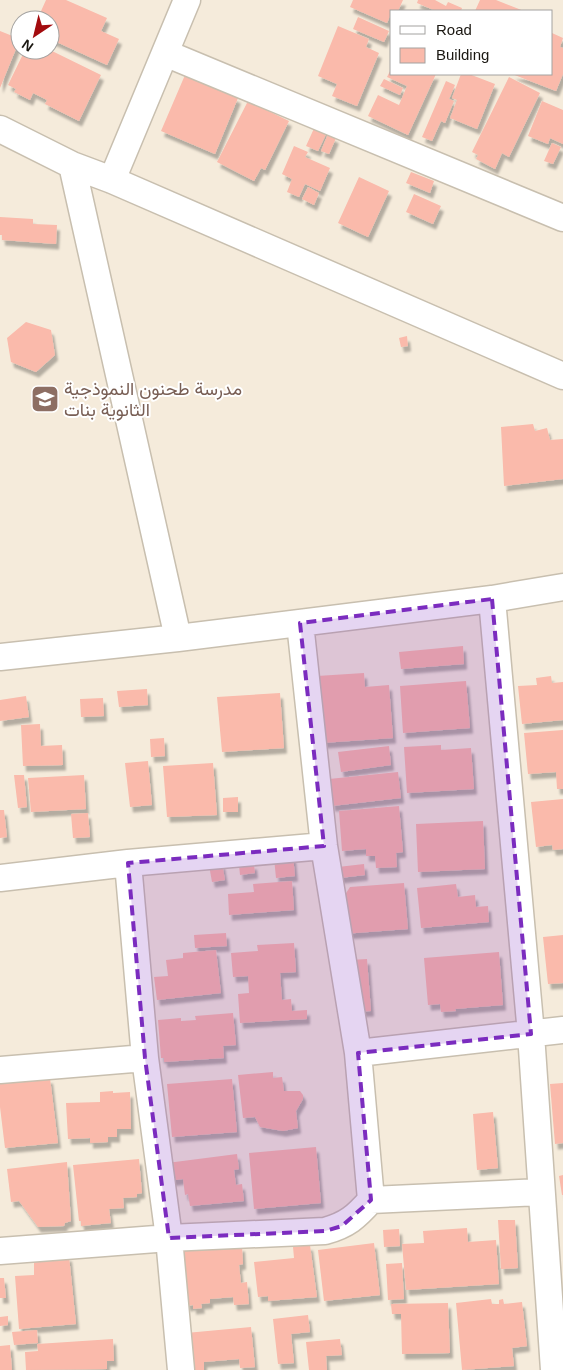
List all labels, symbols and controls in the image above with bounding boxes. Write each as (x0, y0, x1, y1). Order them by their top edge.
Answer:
north arrow (10, 10, 60, 60)
legend (390, 10, 553, 75)
text: Road (436, 21, 472, 38)
text: N (19, 36, 36, 55)
text: Building (436, 46, 489, 63)
place label: مدرسة طحنون النموذجية الثانوية بنات (64, 379, 242, 421)
school or university icon: مدرسة طحنون النموذجية الثانوية بنات (30, 384, 60, 414)

